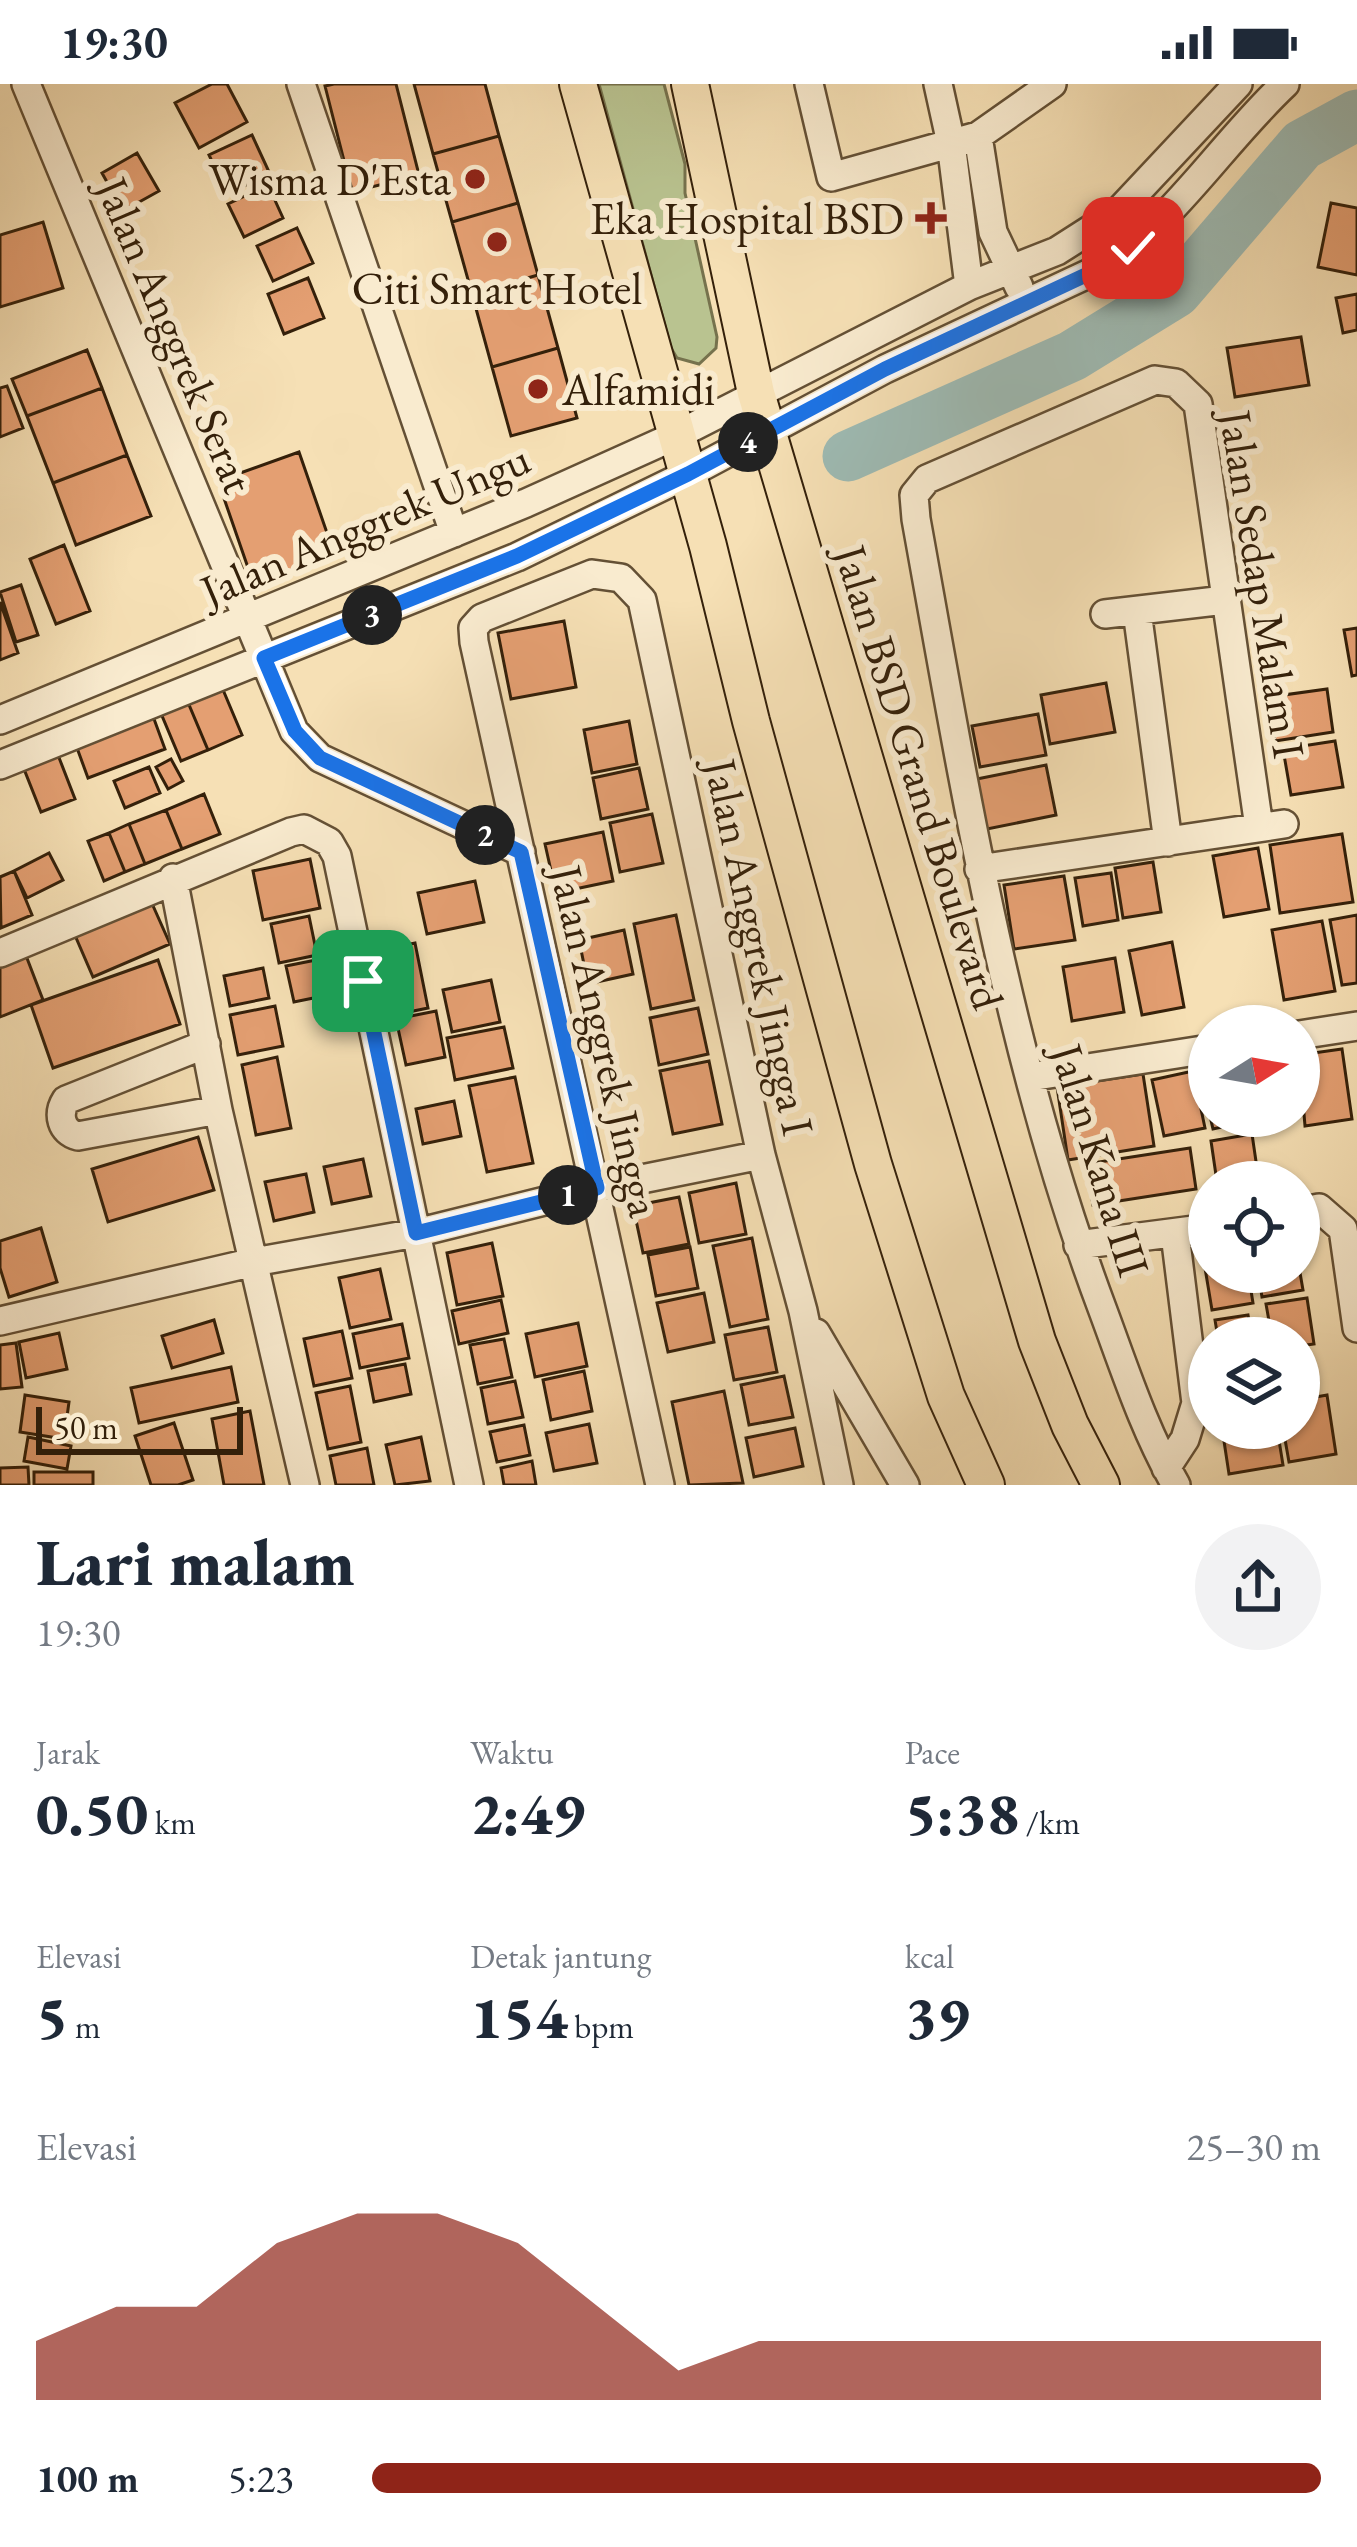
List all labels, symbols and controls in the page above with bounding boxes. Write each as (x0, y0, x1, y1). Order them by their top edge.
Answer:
text: 19:30 (60, 13, 168, 71)
place label: Wisma D'Esta (208, 150, 451, 208)
street label: Jalan Anggrek Serat (82, 165, 269, 501)
marker: Wisma D'Esta (462, 166, 488, 192)
place label: Eka Hospital BSD (590, 189, 904, 247)
pin (1082, 197, 1184, 299)
marker: Eka Hospital BSD (915, 202, 947, 234)
icon: check (1100, 215, 1166, 281)
marker: Citi Smart Hotel (484, 229, 510, 255)
place label: Citi Smart Hotel (352, 259, 642, 317)
place label: Alfamidi (561, 360, 715, 418)
marker: Alfamidi (525, 376, 551, 402)
street label: Jalan Sedap Malam I (1206, 402, 1319, 762)
pin: 4 (718, 412, 778, 472)
text: 4 (739, 420, 757, 463)
street label: Jalan Anggrek Ungu (188, 428, 538, 621)
street label: Jalan BSD Grand Boulevard (821, 534, 1018, 1016)
pin: 3 (342, 585, 402, 645)
text: 3 (363, 593, 381, 636)
street label: Jalan Anggrek Jingga I (691, 750, 828, 1140)
pin: 2 (455, 805, 515, 865)
text: 2 (476, 813, 494, 856)
street label: Jalan Anggrek Jingga (536, 856, 675, 1222)
pin (312, 930, 414, 1032)
icon: arrive (330, 948, 396, 1014)
north arrow (1188, 1005, 1320, 1137)
map controls (1188, 1005, 1320, 1449)
street label: Jalan Kana III (1037, 1033, 1164, 1283)
button: locate (1188, 1161, 1320, 1293)
pin: 1 (538, 1165, 598, 1225)
text: 1 (559, 1173, 577, 1216)
button: layers (1188, 1317, 1320, 1449)
scale bar (36, 1401, 243, 1454)
text: 50 m (54, 1406, 118, 1449)
text: Lari malam (36, 1519, 355, 1605)
button: share (1195, 1524, 1321, 1650)
text: 19:30 (36, 1607, 121, 1658)
text: Jarak (36, 1731, 100, 1774)
text: Waktu (470, 1731, 554, 1774)
text: Pace (905, 1731, 960, 1774)
text: 0.50 (36, 1774, 148, 1852)
text: 2:49 (470, 1774, 585, 1852)
text: 5:38 (905, 1774, 1019, 1852)
text: km (148, 1801, 196, 1844)
text: /km (1019, 1801, 1080, 1844)
text: Elevasi (36, 1935, 121, 1978)
text: Detak jantung (470, 1935, 651, 1978)
text: kcal (905, 1935, 954, 1978)
text: 5 (36, 1978, 68, 2056)
text: 154 (470, 1978, 568, 2056)
text: 39 (905, 1978, 969, 2056)
text: m (68, 2005, 101, 2048)
text: bpm (568, 2005, 634, 2048)
text: Elevasi (36, 2121, 137, 2172)
text: 25–30 m (1187, 2121, 1321, 2172)
text: 100 m (36, 2453, 139, 2504)
text: 5:23 (228, 2453, 294, 2504)

